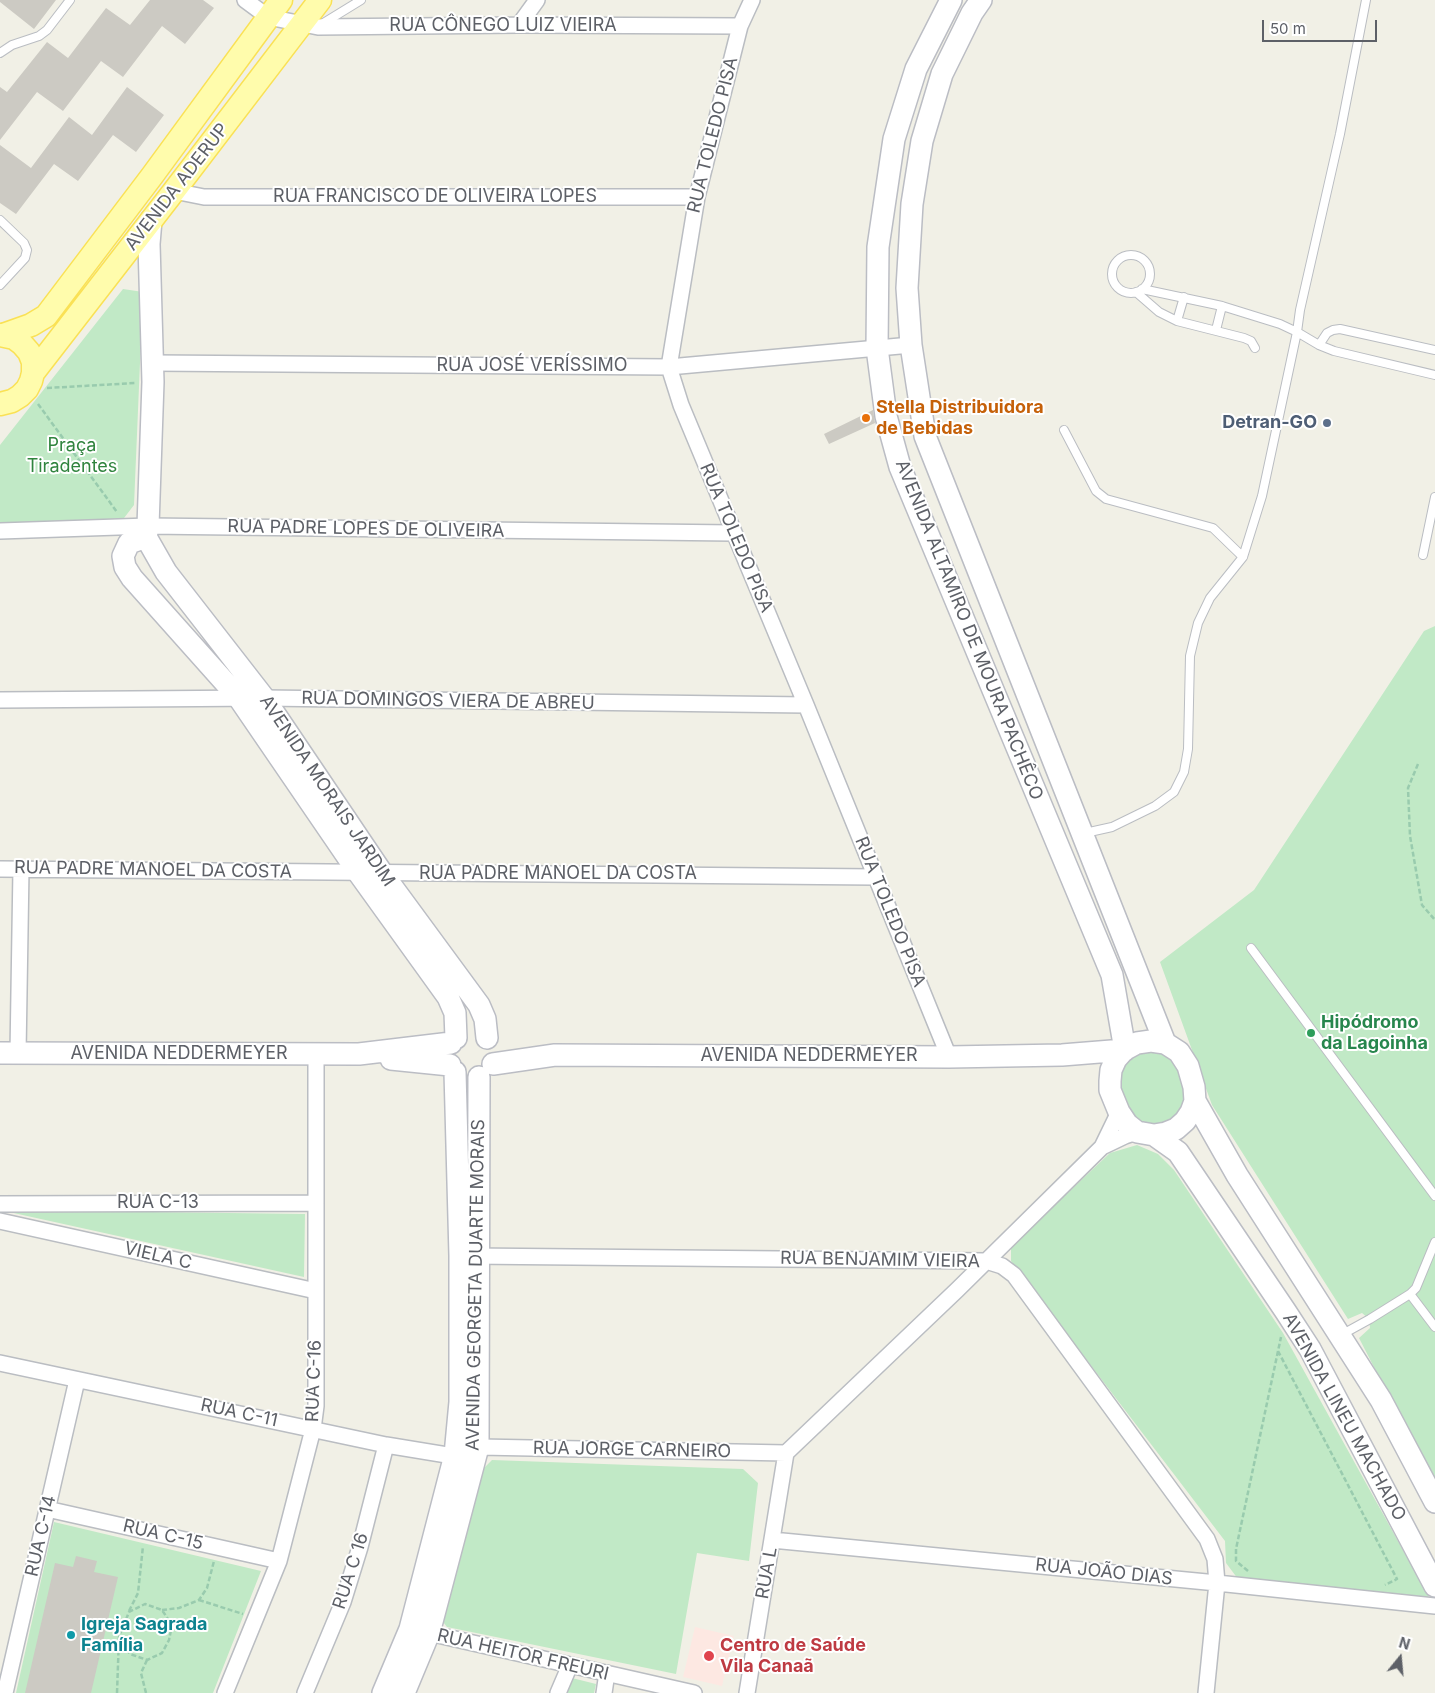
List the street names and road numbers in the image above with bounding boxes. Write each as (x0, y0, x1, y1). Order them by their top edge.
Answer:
street label: RUA CÔNEGO LUIZ VIEIRA (389, 15, 617, 37)
street label: RUA TOLEDO PISA (683, 55, 743, 215)
street label: AVENIDA ADERUP (121, 119, 233, 255)
street label: RUA FRANCISCO DE OLIVEIRA LOPES (273, 186, 597, 208)
street label: RUA JOSÉ VERÍSSIMO (436, 355, 628, 377)
street label: AVENIDA ALTAMIRO DE MOURA PACHÊCO (891, 457, 1047, 803)
street label: RUA TOLEDO PISA (695, 460, 777, 616)
street label: RUA PADRE LOPES DE OLIVEIRA (227, 516, 505, 542)
street label: RUA DOMINGOS VIERA DE ABREU (301, 688, 595, 714)
street label: AVENIDA MORAIS JARDIM (255, 691, 399, 891)
street label: RUA TOLEDO PISA (850, 834, 930, 990)
street label: RUA PADRE MANOEL DA COSTA (14, 857, 292, 883)
street label: RUA PADRE MANOEL DA COSTA (419, 863, 697, 885)
street label: AVENIDA NEDDERMEYER (70, 1043, 288, 1065)
street label: AVENIDA NEDDERMEYER (700, 1045, 918, 1067)
street label: AVENIDA GEORGETA DUARTE MORAIS (462, 1119, 490, 1451)
street label: RUA C-13 (117, 1192, 199, 1214)
street label: VIELA C (122, 1238, 194, 1274)
street label: RUA BENJAMIM VIEIRA (780, 1247, 980, 1273)
street label: AVENIDA LINEU MACHADO (1278, 1309, 1410, 1525)
street label: RUA C-16 (302, 1340, 326, 1422)
street label: RUA C-11 (199, 1394, 279, 1432)
street label: RUA JORGE CARNEIRO (533, 1437, 731, 1463)
street label: RUA C-14 (21, 1493, 61, 1579)
street label: RUA C-15 (121, 1515, 205, 1555)
street label: RUA C 16 (329, 1530, 373, 1612)
street label: RUA L (752, 1545, 782, 1601)
street label: RUA JOÃO DIAS (1034, 1554, 1174, 1590)
street label: RUA HEITOR FREURI (435, 1625, 611, 1685)

